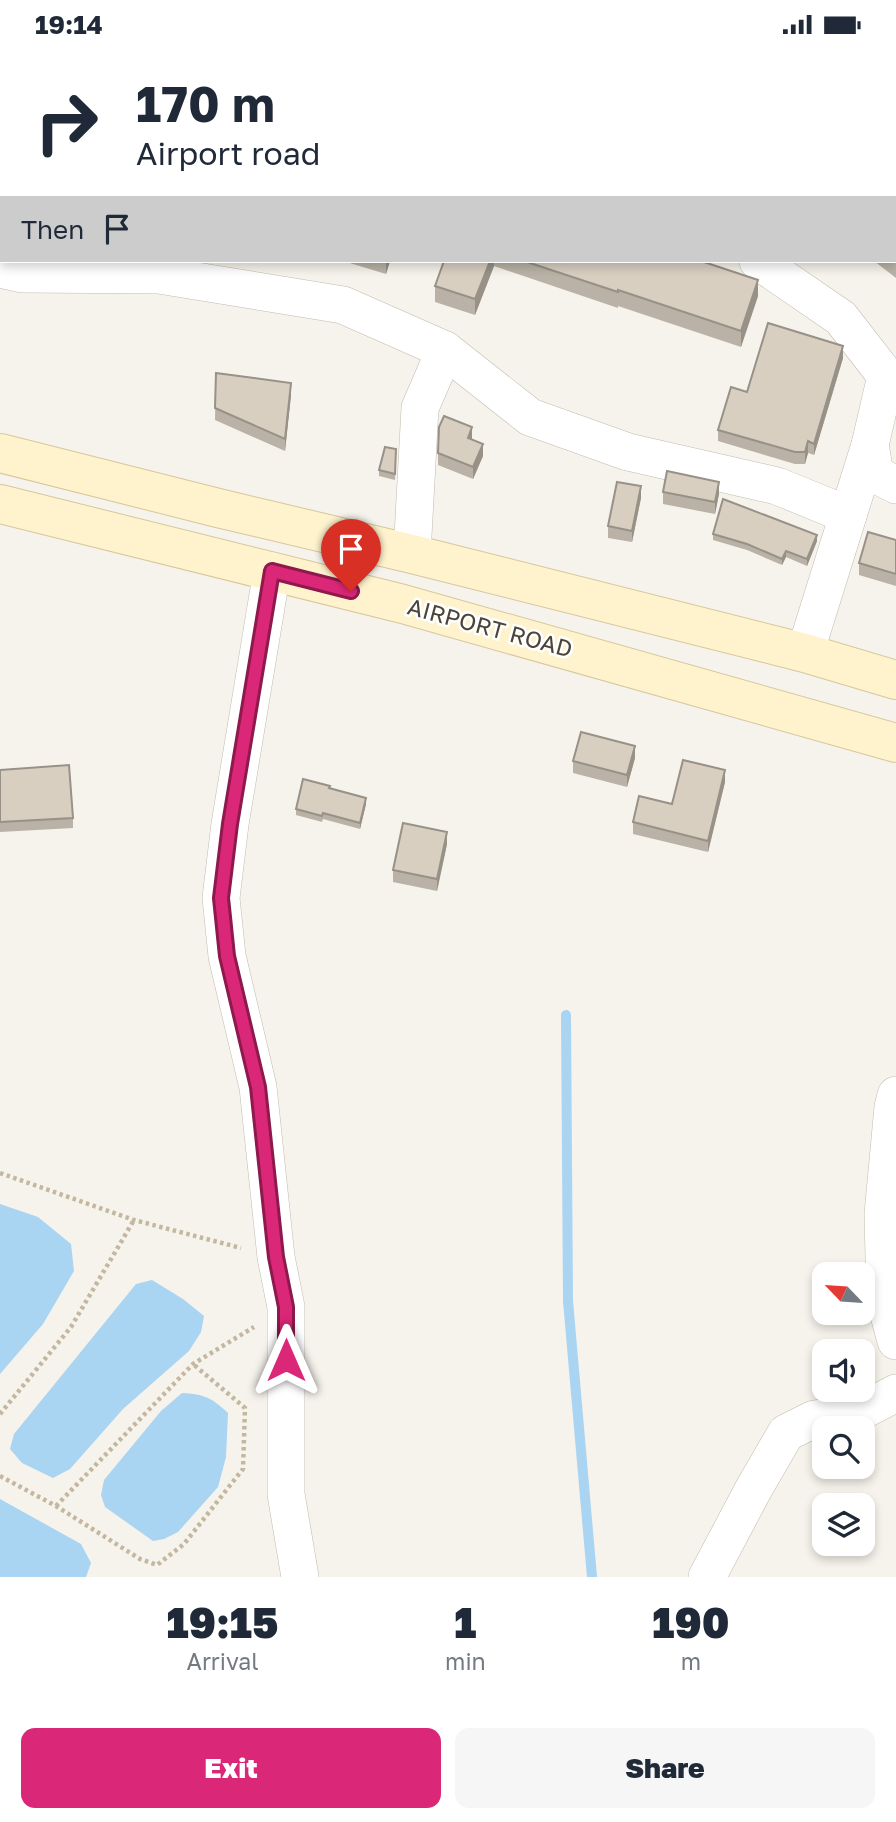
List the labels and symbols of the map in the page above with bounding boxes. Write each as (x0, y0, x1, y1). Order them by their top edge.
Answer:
pin (321, 519, 381, 591)
street label: AIRPORT ROAD (405, 592, 576, 662)
north arrow (812, 1262, 875, 1325)
position arrow (249, 1323, 323, 1397)

